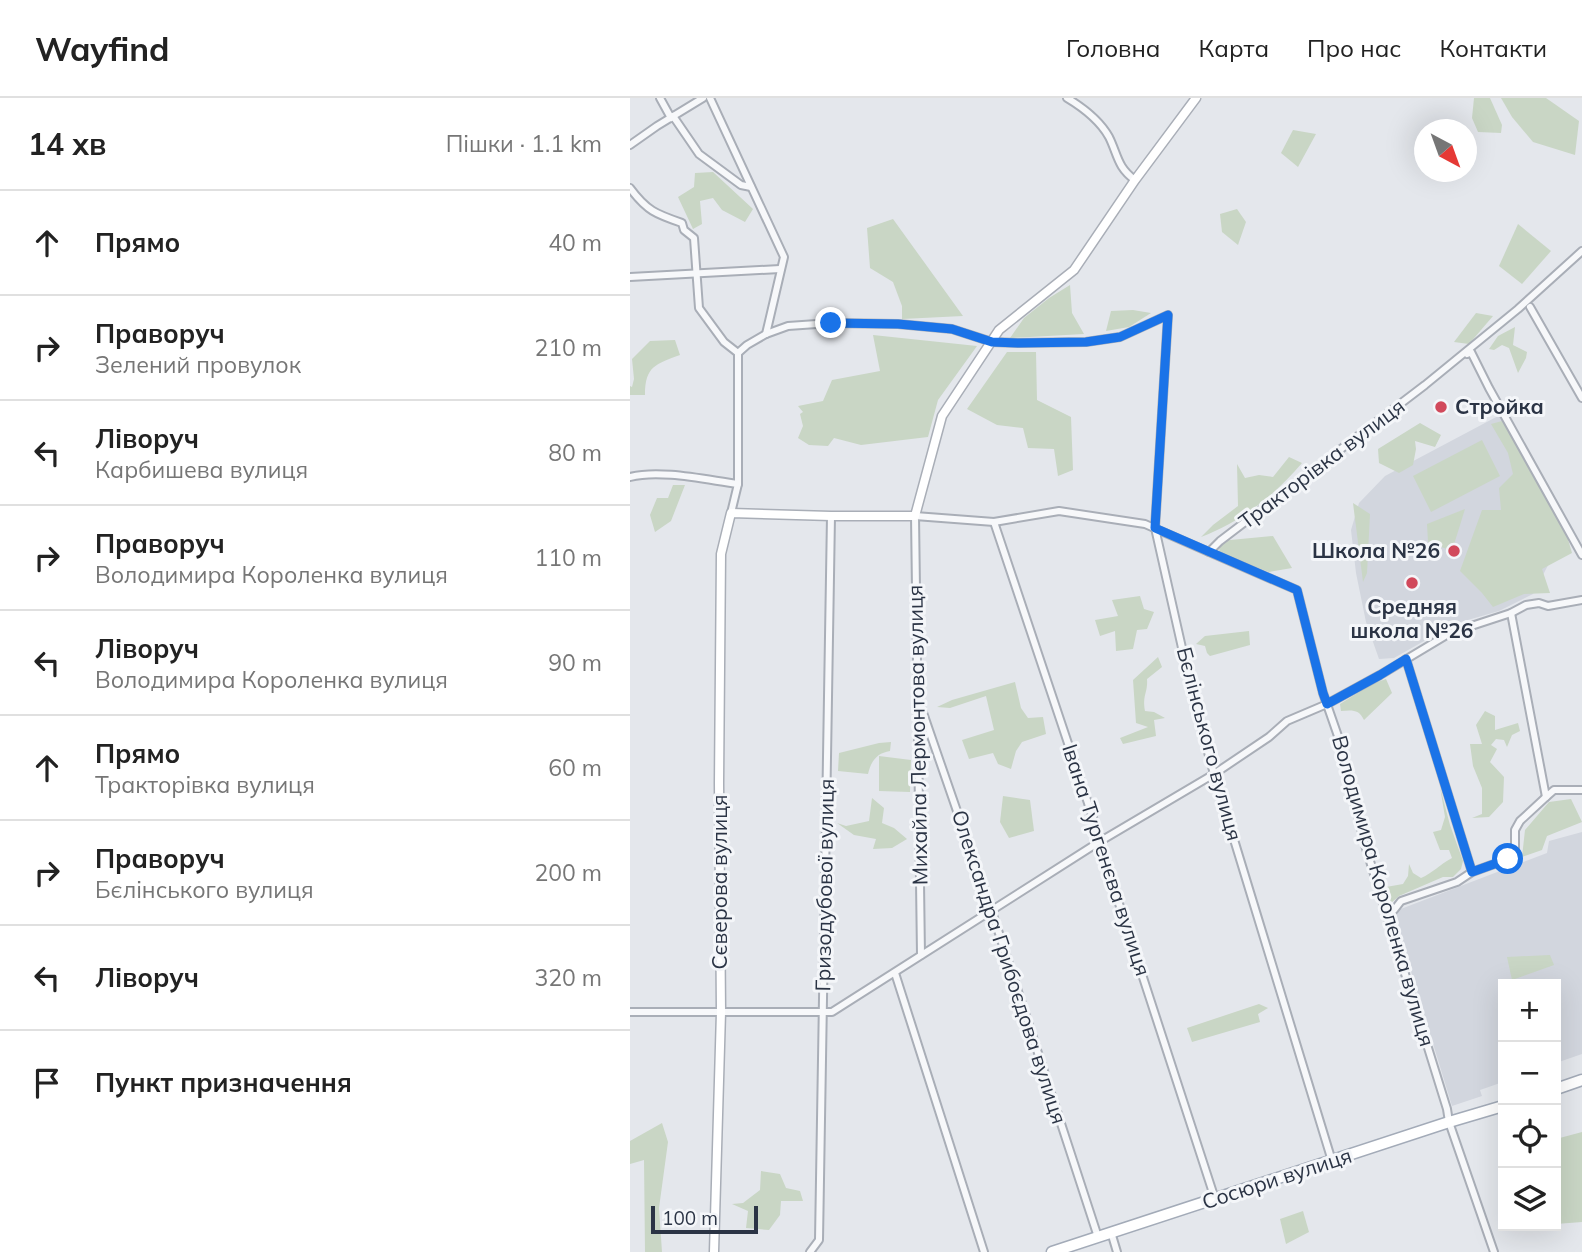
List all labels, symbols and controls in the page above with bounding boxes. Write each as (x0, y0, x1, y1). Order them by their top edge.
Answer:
text: Wayfind (35, 28, 170, 69)
text: Головна (1066, 33, 1160, 63)
text: Карта (1198, 33, 1269, 63)
text: Про нас (1307, 33, 1401, 63)
text: Контакти (1439, 33, 1547, 63)
north arrow (1414, 119, 1477, 182)
text: 14 хв (28, 125, 106, 163)
text: Пішки · 1.1 km (446, 129, 602, 158)
icon: ahead (28, 224, 66, 262)
text: Прямо (95, 226, 180, 259)
text: 40 m (548, 228, 602, 257)
route end (815, 307, 846, 338)
text: Праворуч (95, 317, 225, 350)
icon: right (28, 329, 66, 367)
text: 210 m (534, 333, 602, 362)
text: Зелений провулок (95, 350, 301, 379)
street label: Тракторівка вулиця (1233, 392, 1409, 534)
place label: Стройка (1455, 393, 1544, 419)
marker: Стройка (1433, 399, 1449, 415)
text: Ліворуч (95, 422, 199, 455)
icon: left (28, 434, 66, 472)
text: 80 m (548, 438, 602, 467)
text: Карбишева вулиця (95, 455, 308, 484)
text: Праворуч (95, 527, 225, 560)
place label: Школа №26 (1312, 537, 1440, 563)
icon: right (28, 539, 66, 577)
text: 110 m (534, 543, 602, 572)
marker: Школа №26 (1446, 543, 1462, 559)
text: Володимира Короленка вулиця (95, 560, 448, 589)
marker: Средняя школа №26 (1404, 575, 1420, 591)
street label: Михайла Лермонтова вулиця (901, 585, 933, 885)
place label: Средняя школа №26 (1351, 593, 1473, 643)
text: Ліворуч (95, 632, 199, 665)
icon: left (28, 644, 66, 682)
street label: Бєлінського вулиця (1172, 644, 1248, 844)
text: 90 m (548, 648, 602, 677)
text: Володимира Короленка вулиця (95, 665, 448, 694)
street label: Володимира Короленка вулиця (1327, 732, 1441, 1049)
text: Прямо (95, 737, 180, 770)
street label: Івана Тургенєва вулиця (1057, 740, 1157, 979)
icon: ahead (28, 749, 66, 787)
text: 60 m (548, 753, 602, 782)
text: Тракторівка вулиця (95, 770, 315, 799)
street label: Гризодубової вулиця (809, 778, 839, 992)
street label: Сєверова вулиця (706, 794, 732, 970)
street label: Олександра Грибоєдова вулиця (947, 806, 1073, 1127)
text: Праворуч (95, 842, 225, 875)
route start (1492, 843, 1523, 874)
icon: right (28, 854, 66, 892)
text: 200 m (534, 858, 602, 887)
text: Бєлінського вулиця (95, 875, 314, 904)
icon: left (28, 959, 66, 997)
text: Ліворуч (95, 961, 199, 994)
text: 320 m (534, 963, 602, 992)
map controls (1498, 979, 1561, 1231)
button: + (1498, 979, 1561, 1042)
button: − (1498, 1042, 1561, 1105)
icon: arrive (28, 1064, 66, 1102)
text: Пункт призначення (95, 1066, 352, 1099)
button: locate (1498, 1105, 1561, 1168)
street label: Сосюри вулиця (1199, 1142, 1355, 1215)
button: layers (1498, 1168, 1561, 1231)
scale bar (651, 1203, 758, 1235)
text: 100 m (662, 1206, 718, 1230)

